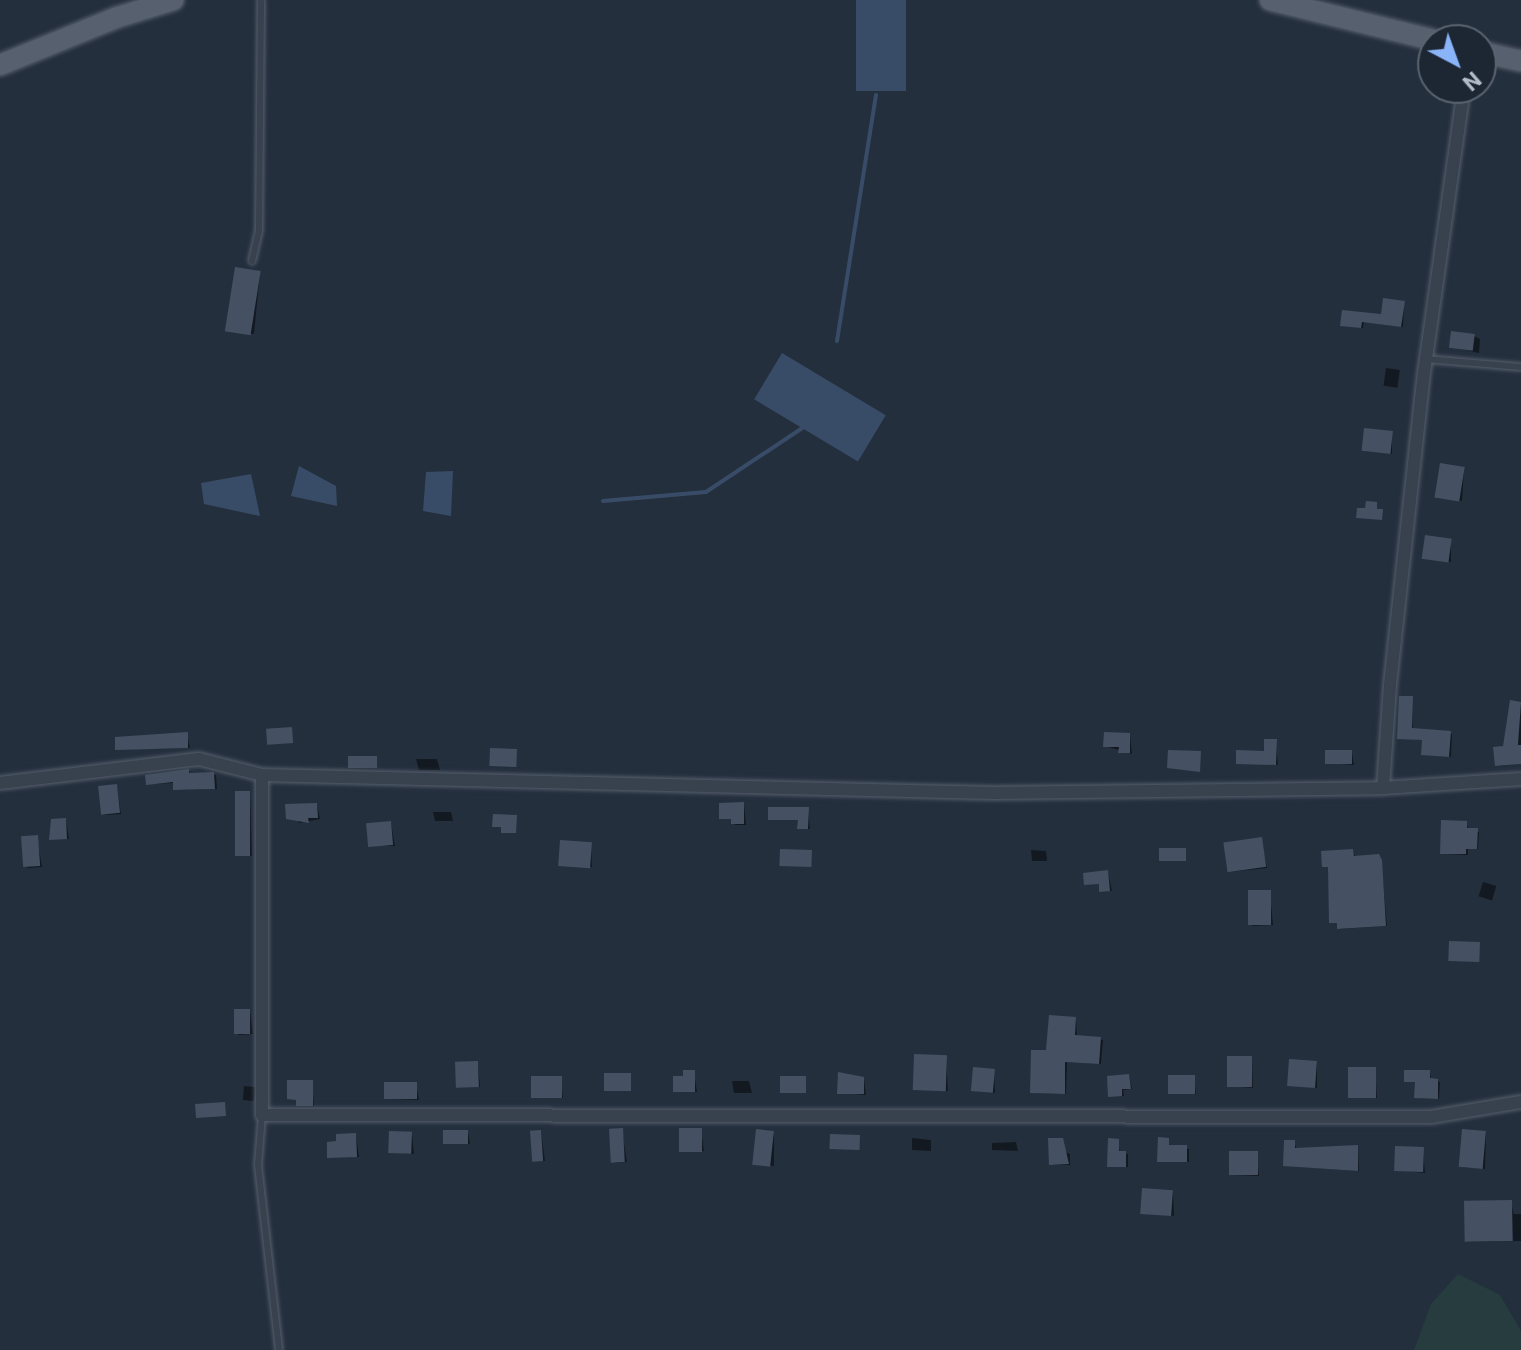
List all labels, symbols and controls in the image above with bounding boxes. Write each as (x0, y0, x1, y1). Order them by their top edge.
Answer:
north arrow (1417, 24, 1497, 104)
text: N (1458, 66, 1486, 96)

